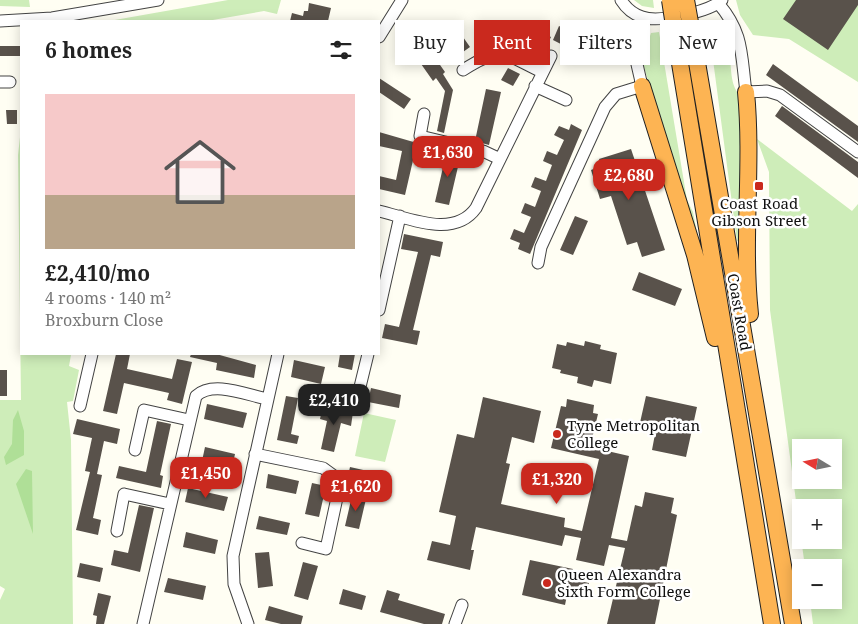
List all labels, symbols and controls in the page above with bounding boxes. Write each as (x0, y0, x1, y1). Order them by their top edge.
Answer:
chip: Buy (395, 20, 464, 65)
chip: Rent (474, 20, 550, 65)
chip: Filters (560, 20, 650, 65)
chip: New (660, 20, 735, 65)
text: 6 homes (45, 36, 132, 64)
icon: filters (327, 36, 355, 64)
icon: home (155, 127, 245, 217)
pin: £1,630 (407, 136, 489, 178)
text: £1,630 (423, 141, 473, 163)
pin: £2,680 (588, 158, 670, 201)
text: £2,680 (604, 164, 654, 186)
marker: Coast Road Gibson Street (753, 180, 765, 192)
place label: Coast Road Gibson Street (711, 193, 807, 230)
text: £2,410/mo (45, 259, 150, 287)
street label: Coast Road (723, 272, 757, 352)
text: 4 rooms · 140 m² (45, 287, 171, 309)
text: Broxburn Close (45, 309, 163, 331)
pin: £2,410 (293, 384, 375, 426)
text: £2,410 (309, 389, 359, 411)
place label: Tyne Metropolitan College (567, 415, 700, 452)
marker: Tyne Metropolitan College (551, 428, 563, 440)
north arrow (792, 439, 842, 489)
map controls (792, 439, 842, 609)
pin: £1,450 (165, 456, 247, 499)
text: £1,450 (181, 462, 231, 484)
pin: £1,320 (516, 462, 598, 505)
text: £1,320 (532, 468, 582, 490)
pin: £1,620 (315, 470, 397, 512)
text: £1,620 (331, 475, 381, 497)
button: + (792, 499, 842, 549)
button: − (792, 559, 842, 609)
place label: Queen Alexandra Sixth Form College (557, 564, 691, 601)
marker: Queen Alexandra Sixth Form College (541, 577, 553, 589)

